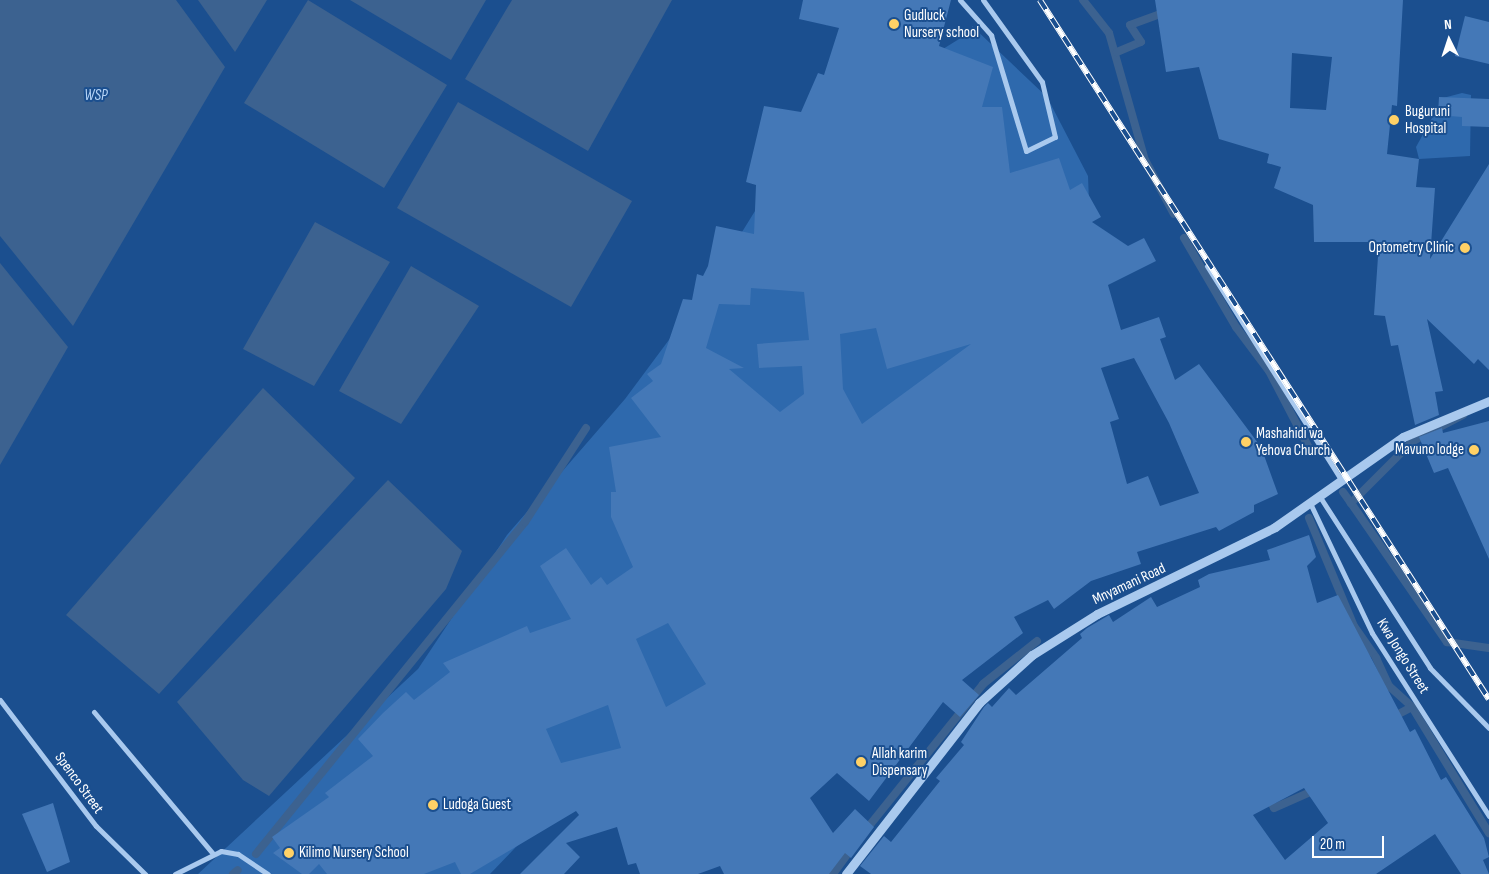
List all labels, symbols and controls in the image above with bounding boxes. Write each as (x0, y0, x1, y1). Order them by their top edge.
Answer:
place label: Gudluck Nursery school (904, 6, 979, 41)
north arrow (1424, 15, 1474, 65)
text: N (1444, 16, 1452, 33)
marker: Gudluck Nursery school (888, 18, 900, 30)
water label: WSP (84, 86, 108, 106)
place label: Buguruni Hospital (1405, 102, 1450, 137)
marker: Buguruni Hospital (1387, 113, 1401, 127)
place label: Optometry Clinic (1369, 239, 1454, 257)
marker: Optometry Clinic (1458, 241, 1472, 255)
place label: Mashahidi wa Yehova Church (1256, 424, 1330, 459)
marker: Mashahidi wa Yehova Church (1240, 436, 1252, 448)
place label: Mavuno lodge (1395, 441, 1464, 459)
marker: Mavuno lodge (1468, 444, 1480, 456)
street label: Mnyamani Road (1090, 559, 1168, 609)
street label: Kwa Jongo Street (1373, 615, 1433, 697)
place label: Allah karim Dispensary (872, 744, 928, 779)
street label: Spenco Street (51, 749, 107, 817)
marker: Allah karim Dispensary (854, 755, 868, 769)
place label: Ludoga Guest (443, 796, 511, 814)
marker: Ludoga Guest (427, 799, 439, 811)
scale bar (1314, 826, 1386, 858)
text: 20 m (1320, 835, 1345, 854)
place label: Kilimo Nursery School (299, 844, 409, 862)
marker: Kilimo Nursery School (283, 847, 295, 859)

